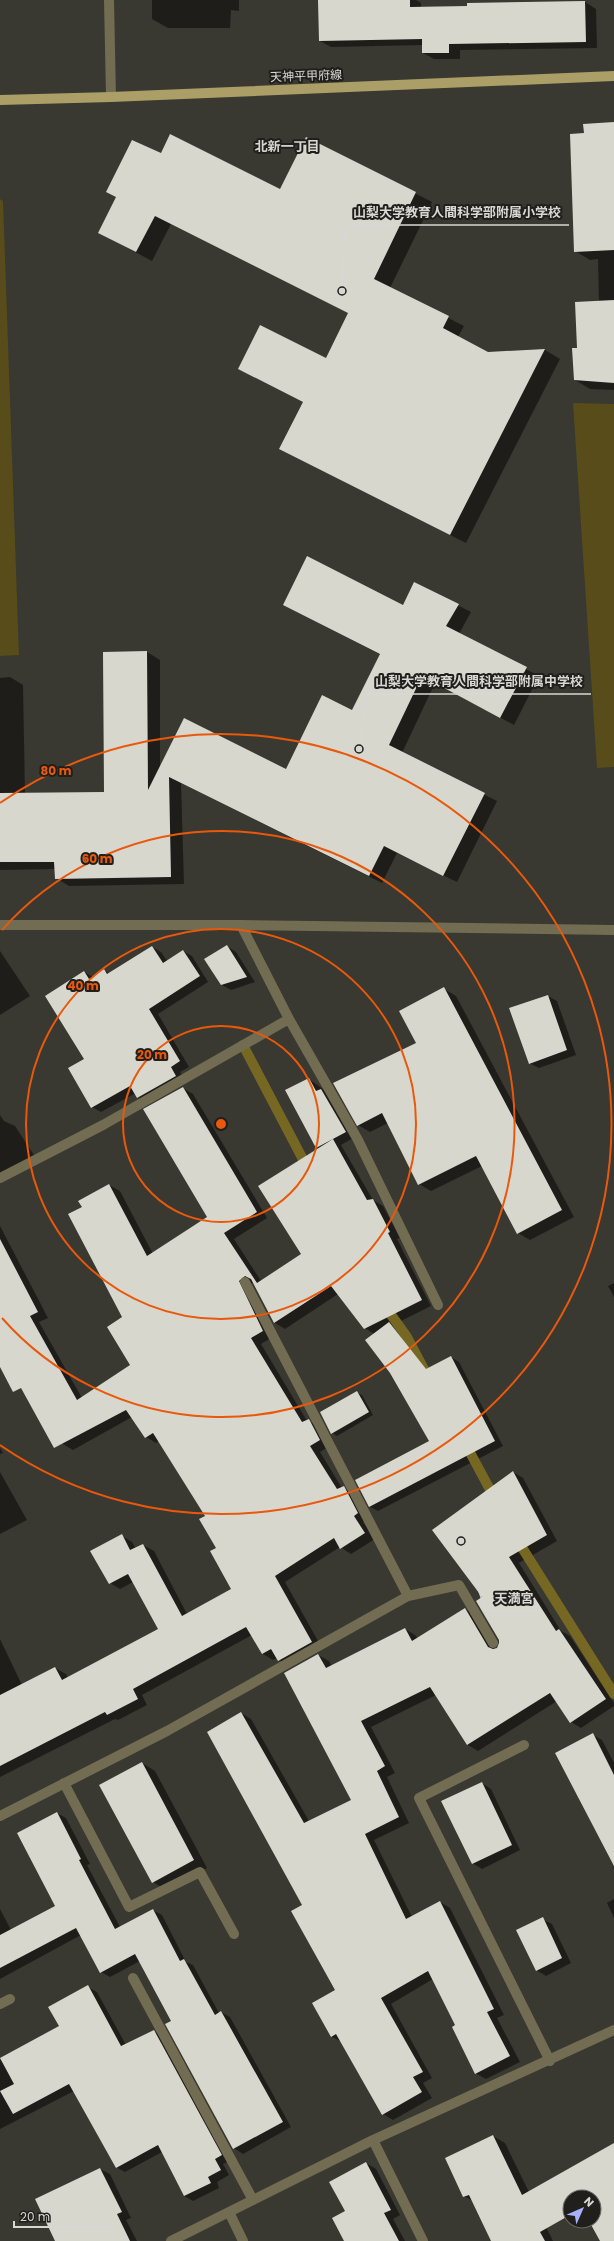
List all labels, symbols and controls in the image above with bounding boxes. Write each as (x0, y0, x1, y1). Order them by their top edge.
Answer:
street label: 天神平甲府線 (270, 66, 342, 85)
district label: 北新一丁目 (254, 137, 320, 156)
callout: 山梨大学教育人間科学部附属小学校 (345, 200, 569, 225)
text: 山梨大学教育人間科学部附属小学校 (353, 203, 561, 222)
callout: 山梨大学教育人間科学部附属中学校 (367, 669, 591, 694)
text: 山梨大学教育人間科学部附属中学校 (375, 672, 583, 691)
text: 80 m (41, 762, 72, 779)
text: 60 m (82, 850, 113, 867)
text: 40 m (67, 977, 99, 994)
text: 20 m (137, 1046, 167, 1063)
centre of rings (214, 1117, 228, 1131)
callout: 天満宮 (486, 1586, 541, 1611)
text: 天満宮 (494, 1589, 534, 1608)
north arrow (562, 2189, 602, 2229)
text: N (580, 2193, 598, 2211)
scale bar (14, 2203, 112, 2229)
text: 20 m (20, 2208, 50, 2225)

